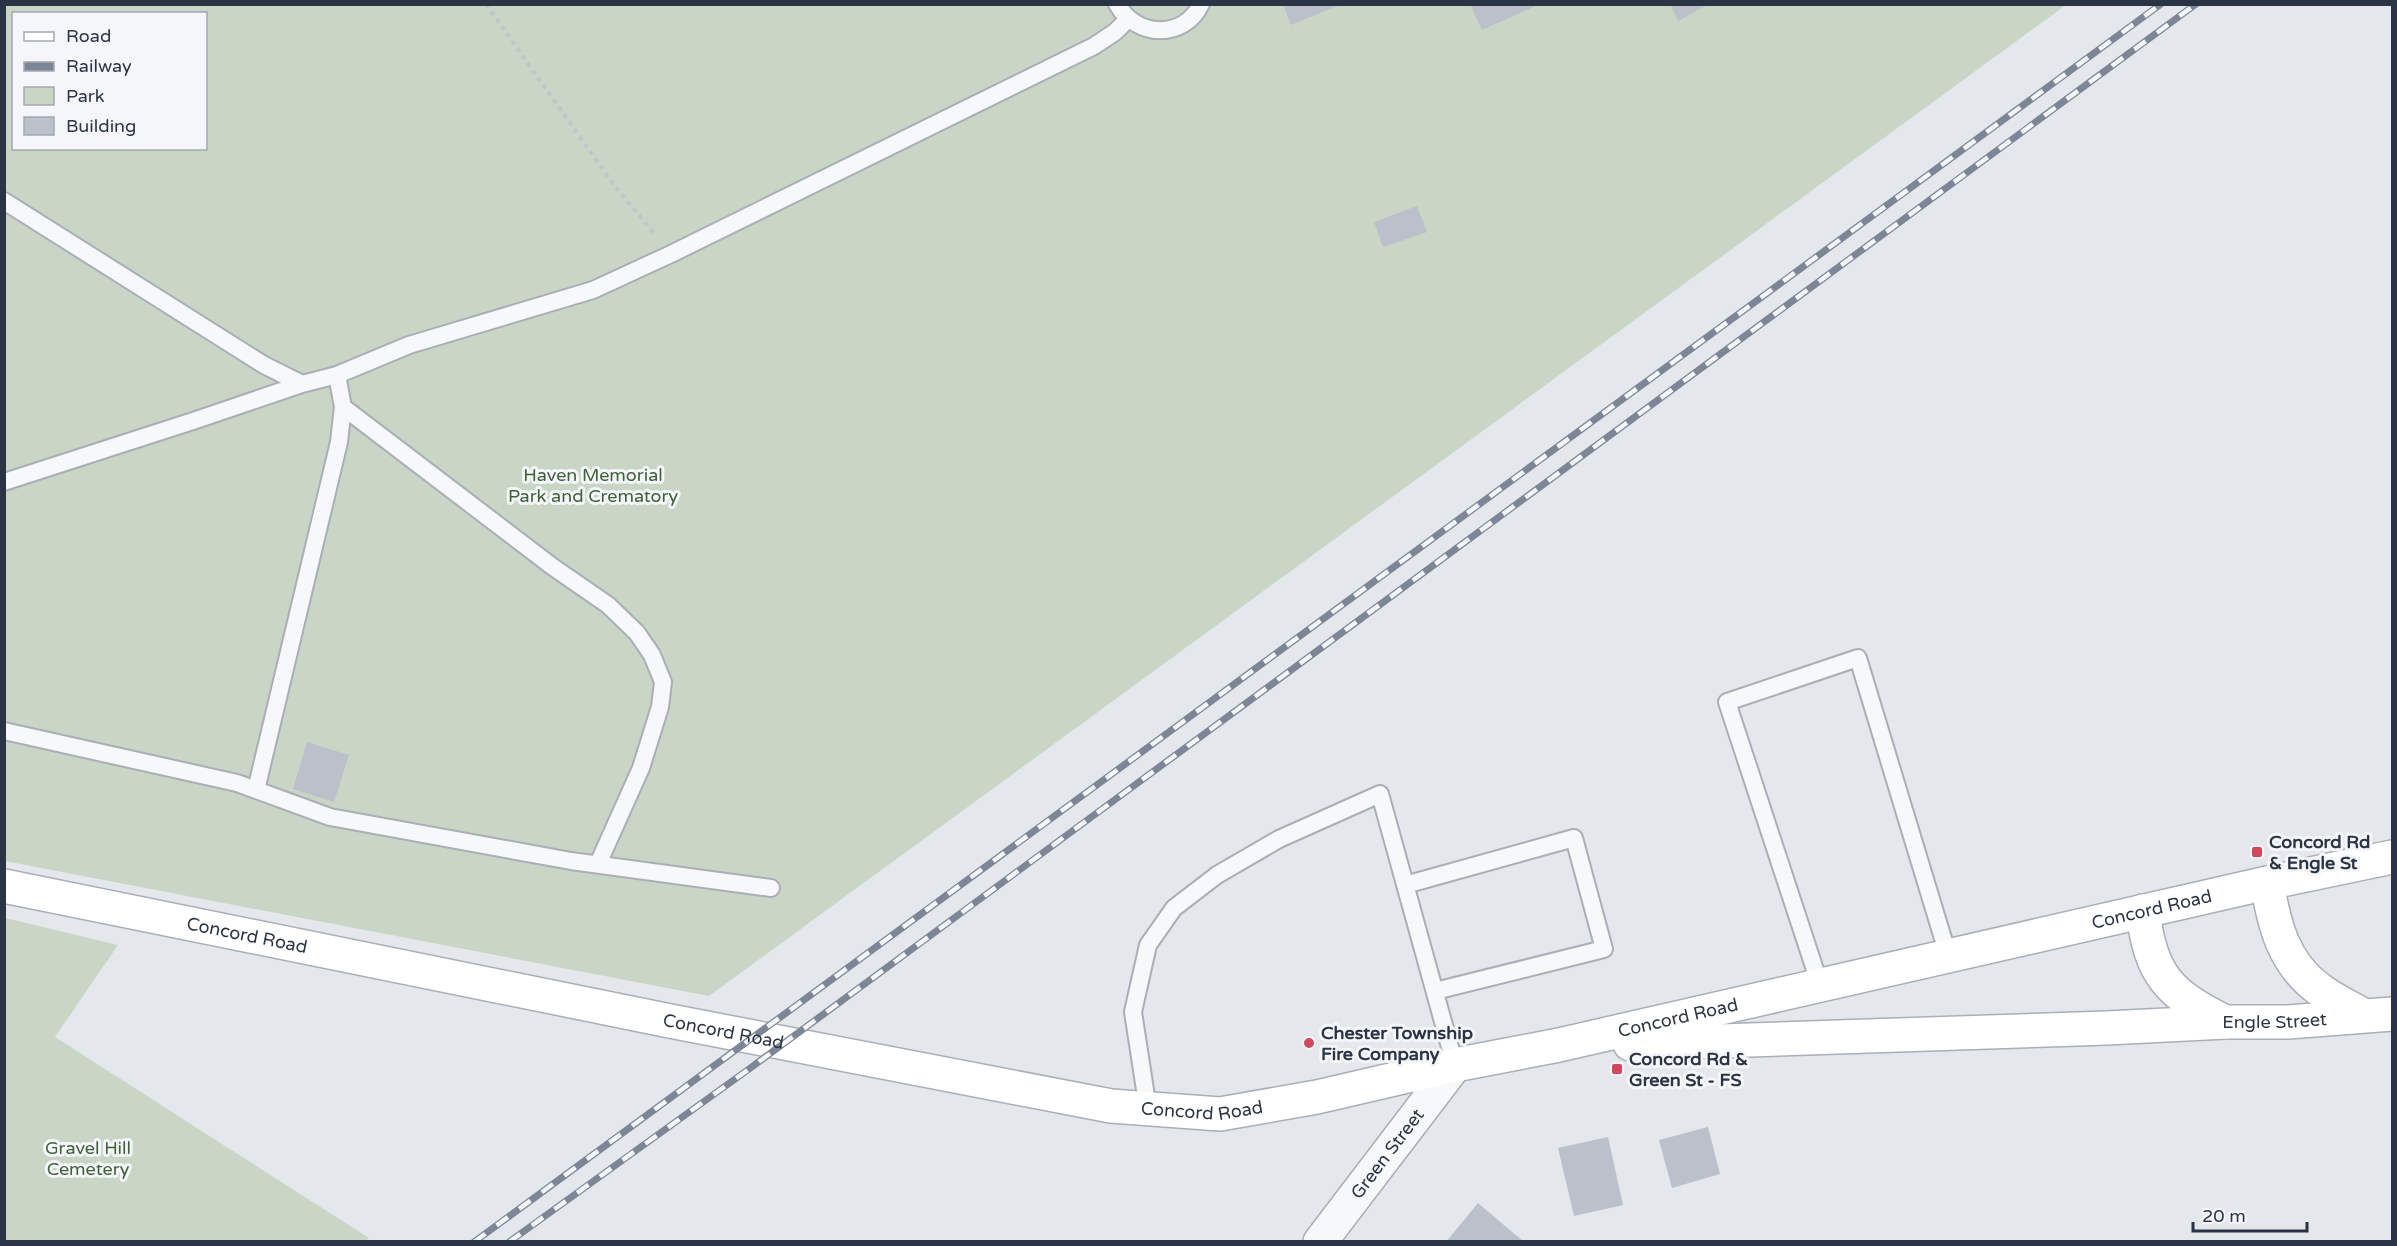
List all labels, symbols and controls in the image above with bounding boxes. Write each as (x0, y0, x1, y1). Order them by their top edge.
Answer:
legend (12, 12, 207, 150)
text: Road (66, 25, 111, 47)
text: Railway (66, 55, 132, 77)
text: Park (66, 85, 105, 107)
text: Building (66, 115, 136, 137)
park label: Haven Memorial Park and Crematory (508, 464, 678, 507)
place label: Concord Rd & Engle St (2269, 831, 2370, 874)
marker: Concord Rd & Engle St (2250, 845, 2264, 859)
street label: Concord Road (2089, 885, 2214, 934)
street label: Concord Road (185, 912, 309, 958)
street label: Concord Road (1616, 993, 1740, 1042)
street label: Engle Street (2222, 1008, 2328, 1033)
street label: Concord Road (661, 1009, 786, 1054)
place label: Chester Township Fire Company (1321, 1022, 1473, 1065)
marker: Chester Township Fire Company (1302, 1036, 1316, 1050)
place label: Concord Rd & Green St - FS (1629, 1048, 1748, 1091)
marker: Concord Rd & Green St - FS (1610, 1062, 1624, 1076)
street label: Concord Road (1140, 1096, 1265, 1125)
street label: Green Street (1346, 1104, 1429, 1203)
park label: Gravel Hill Cemetery (45, 1137, 131, 1180)
scale bar (2193, 1195, 2307, 1233)
text: 20 m (2202, 1205, 2246, 1227)

